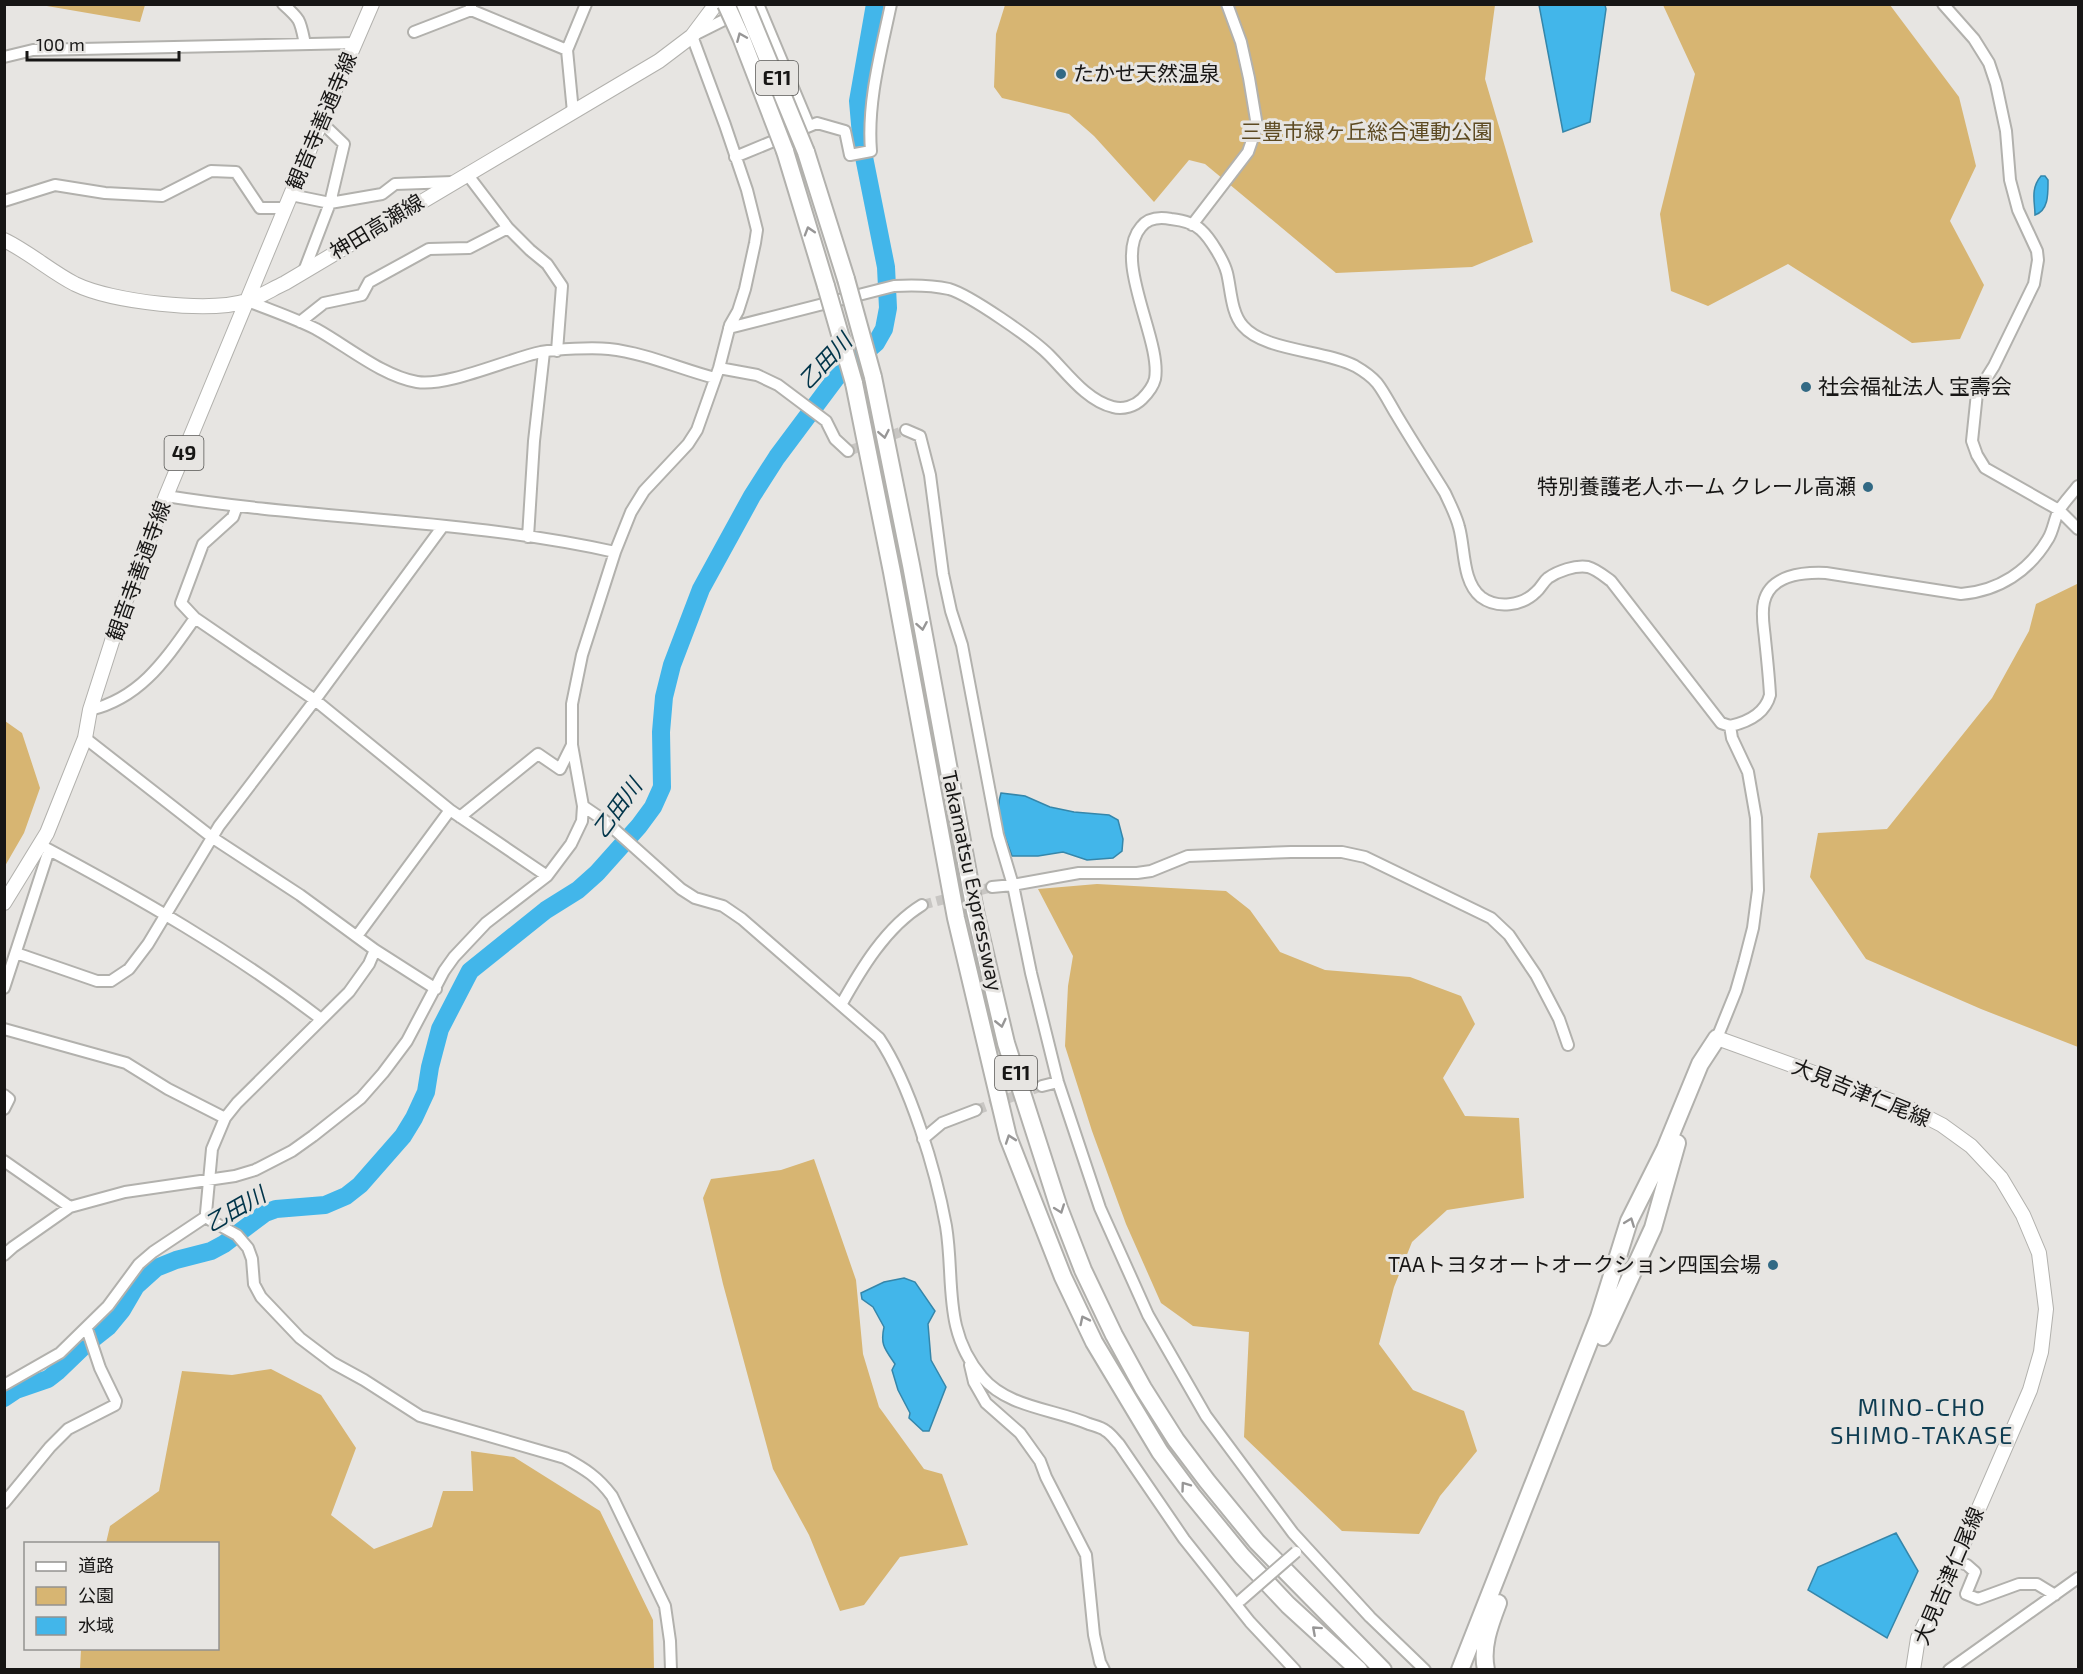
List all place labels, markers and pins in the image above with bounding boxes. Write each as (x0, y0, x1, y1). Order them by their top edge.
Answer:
place label: たかせ天然温泉 (1073, 60, 1220, 85)
marker: たかせ天然温泉 (1054, 67, 1068, 81)
place label: 社会福祉法人 宝壽会 (1818, 373, 2012, 398)
marker: 社会福祉法人 宝壽会 (1799, 380, 1813, 394)
place label: 特別養護老人ホーム クレール高瀬 (1537, 473, 1856, 498)
marker: 特別養護老人ホーム クレール高瀬 (1861, 480, 1875, 494)
place label: TAAトヨタオートオークション四国会場 (1388, 1251, 1761, 1276)
marker: TAAトヨタオートオークション四国会場 (1766, 1258, 1780, 1272)

